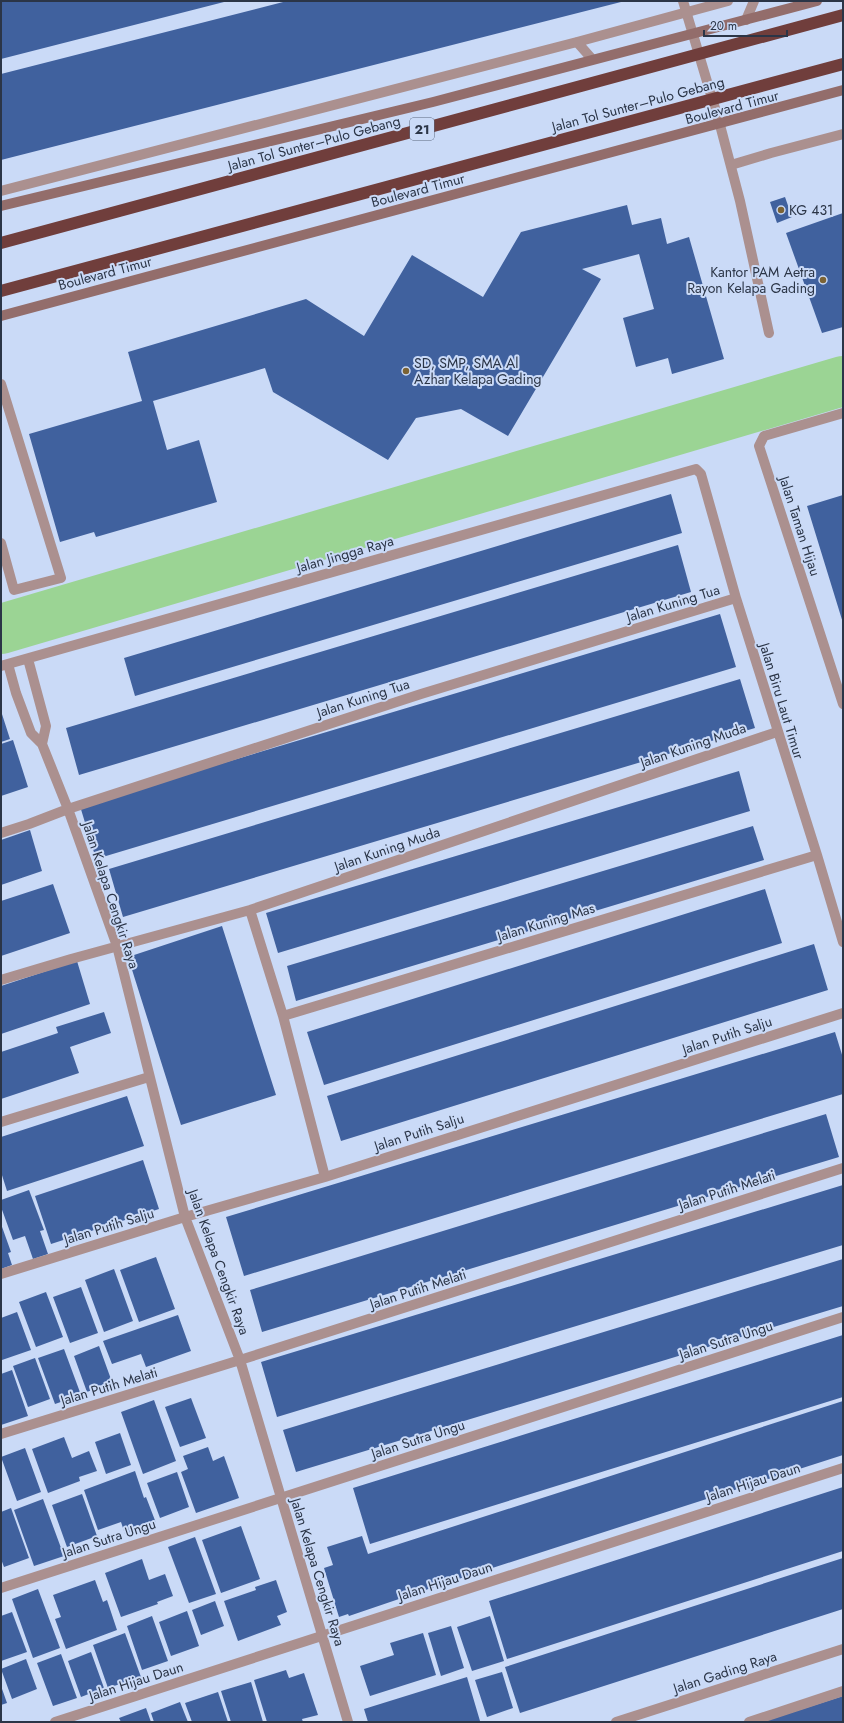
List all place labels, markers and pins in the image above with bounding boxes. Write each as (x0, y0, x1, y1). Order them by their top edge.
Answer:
place label: KG 431 (789, 200, 833, 220)
marker: KG 431 (776, 205, 786, 215)
place label: Kantor PAM Aetra Rayon Kelapa Gading (687, 262, 815, 298)
marker: Kantor PAM Aetra Rayon Kelapa Gading (818, 275, 828, 285)
place label: SD, SMP, SMA Al Azhar Kelapa Gading (414, 353, 542, 389)
marker: SD, SMP, SMA Al Azhar Kelapa Gading (401, 366, 411, 376)

